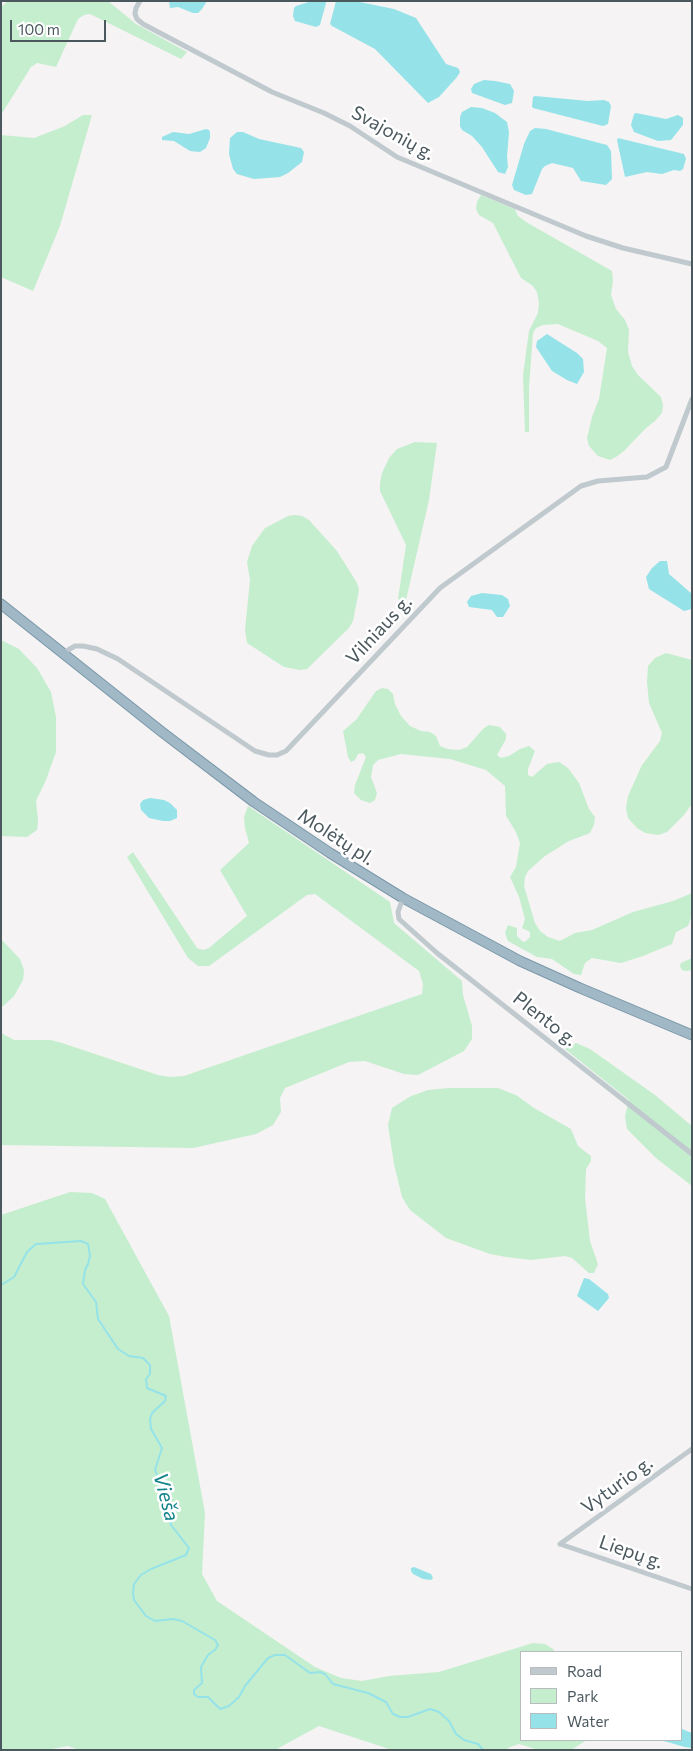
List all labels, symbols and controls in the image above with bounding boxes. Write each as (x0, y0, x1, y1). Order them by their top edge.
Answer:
scale bar (12, 10, 109, 42)
text: 100 m (18, 20, 60, 38)
street label: Svajonių g. (348, 101, 438, 165)
street label: Vilniaus g. (341, 591, 417, 669)
street label: Molėtų pl. (293, 804, 379, 870)
street label: Plento g. (508, 987, 582, 1051)
street label: Vyturio g. (577, 1451, 657, 1519)
water label: Vieša (148, 1470, 184, 1524)
street label: Liepų g. (596, 1530, 666, 1574)
legend (520, 1651, 683, 1741)
text: Road (567, 1662, 602, 1680)
text: Park (567, 1687, 598, 1705)
text: Water (567, 1712, 609, 1730)

